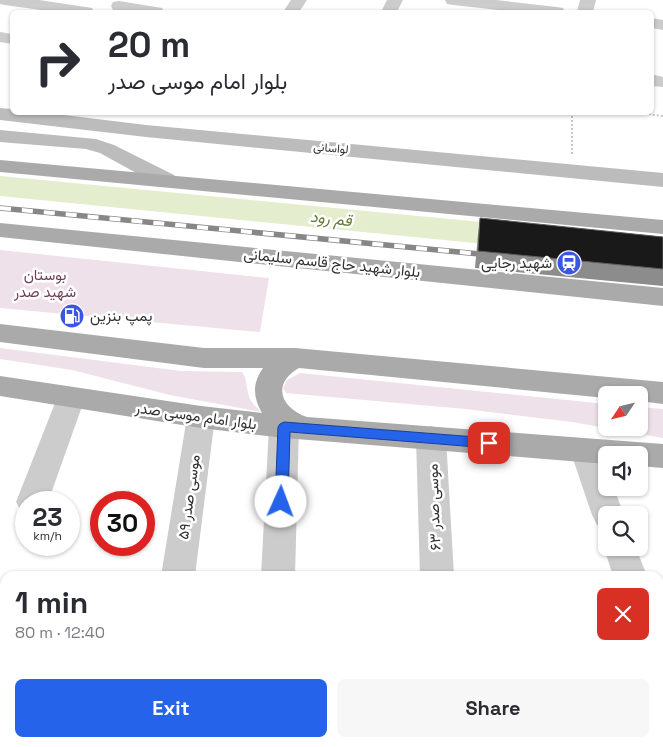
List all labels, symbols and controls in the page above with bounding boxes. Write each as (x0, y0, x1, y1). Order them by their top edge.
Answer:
text: 20 m (108, 23, 190, 67)
icon: right (25, 30, 90, 95)
text: بلوار امام موسی صدر (108, 67, 287, 95)
street label: لواسانی (313, 138, 349, 158)
water label: قم رود (309, 206, 354, 231)
street label: بلوار شهید حاج قاسم سلیمانی (243, 244, 421, 283)
station icon: شهید رجایی (556, 250, 582, 276)
place label: شهید رجایی (481, 253, 552, 273)
park label: بوستان شهید صدر (13, 265, 76, 301)
fuel station icon: پمپ بنزین (59, 303, 85, 329)
place label: پمپ بنزین (90, 306, 152, 326)
north arrow (598, 386, 648, 436)
map controls (598, 386, 648, 556)
street label: بلوار امام موسی صدر (133, 397, 258, 434)
pin (468, 422, 510, 464)
icon: arrive (475, 429, 503, 457)
button: sound (598, 446, 648, 496)
street label: موسی صدر ۵۹ (173, 453, 205, 541)
street label: موسی صدر ۶۳ (422, 463, 446, 551)
position arrow (254, 475, 306, 527)
speed limit sign: 30 (90, 491, 155, 556)
text: 23 (32, 501, 63, 533)
button: search (598, 506, 648, 556)
text: km/h (33, 528, 62, 544)
text: 1 min (15, 583, 88, 622)
button: close (597, 588, 649, 640)
text: 80 m · 12:40 (15, 622, 105, 643)
button: Exit (15, 679, 327, 737)
button: Share (337, 679, 649, 737)

